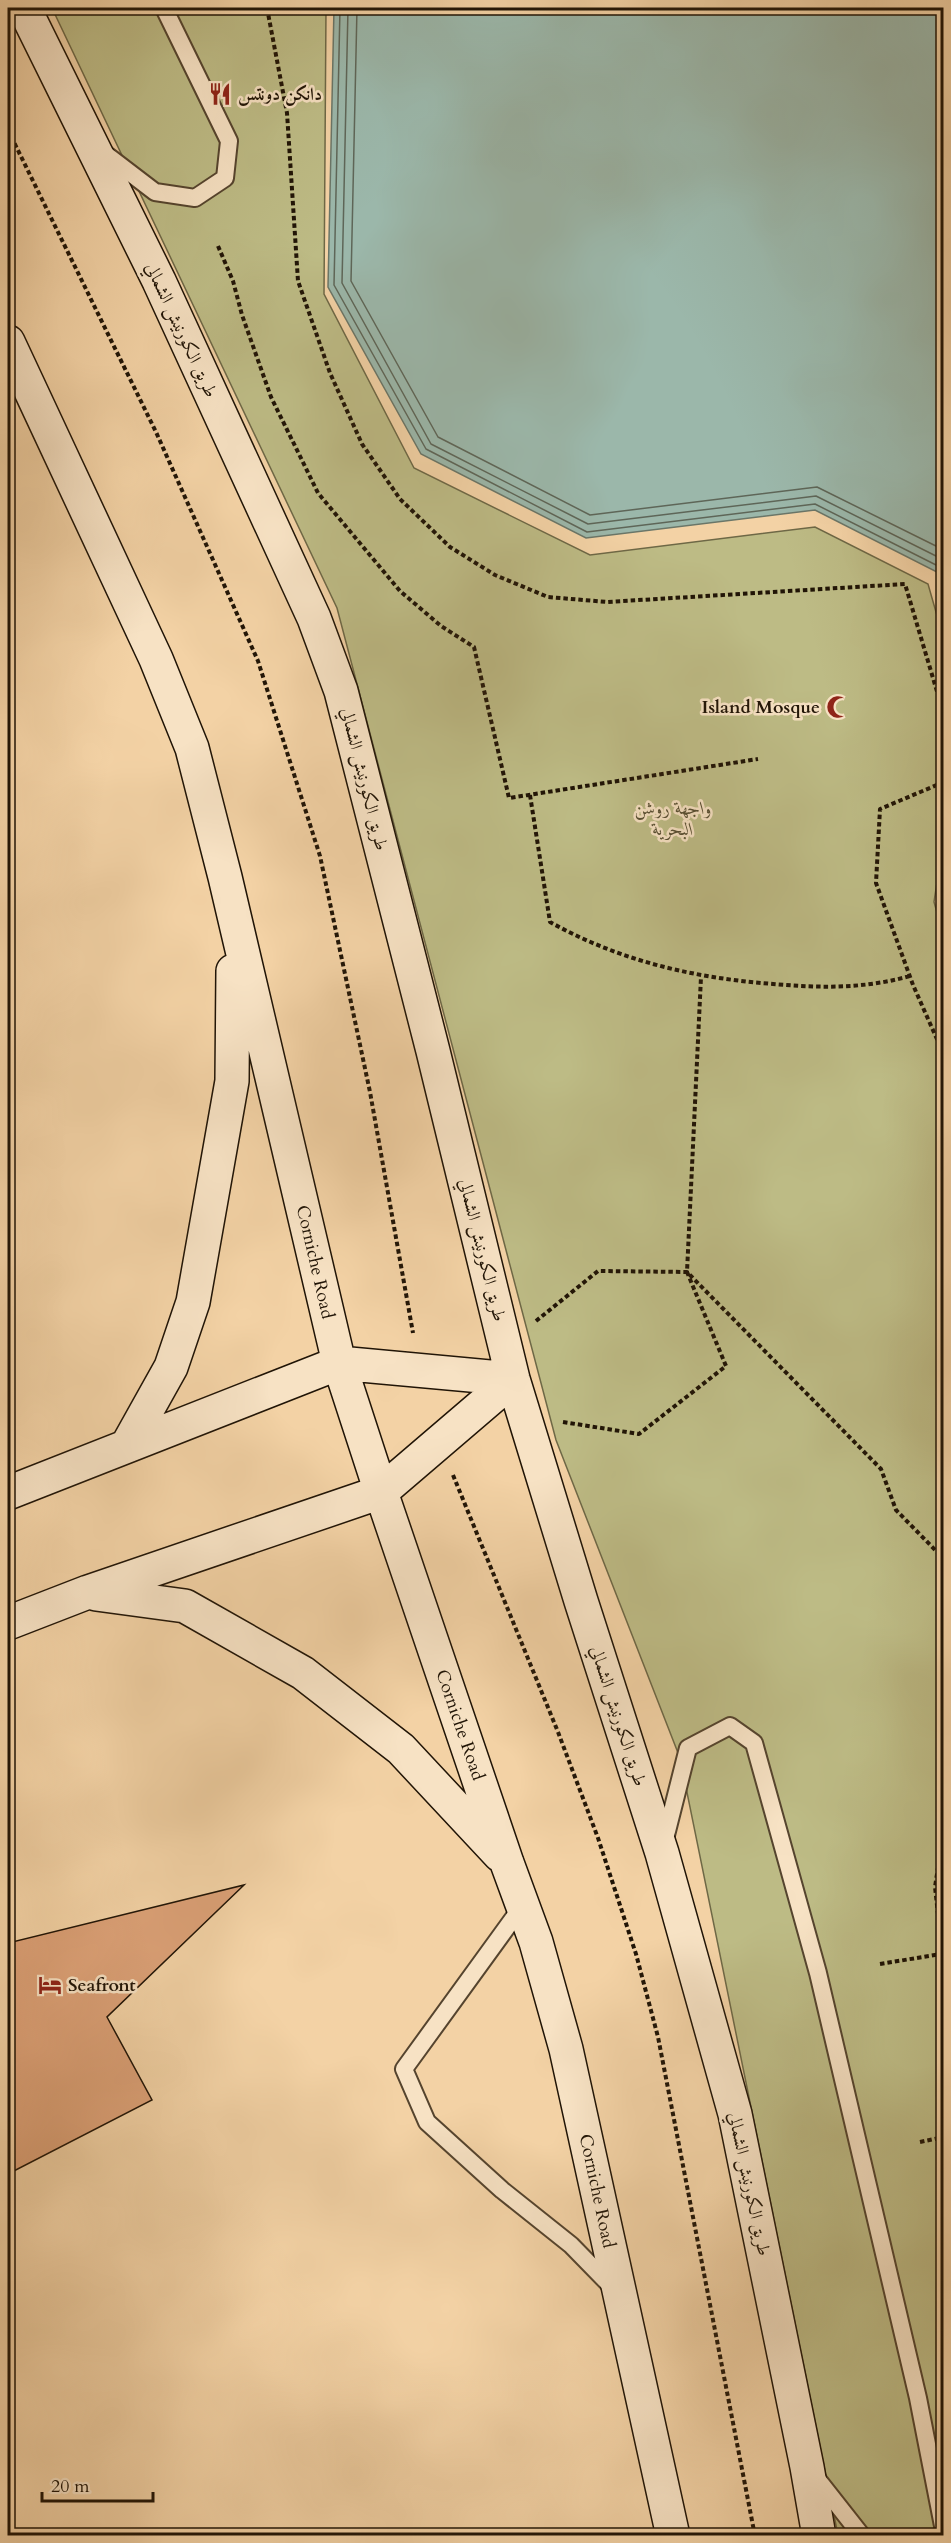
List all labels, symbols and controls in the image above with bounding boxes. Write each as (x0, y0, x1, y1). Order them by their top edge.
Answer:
restaurant icon: دانكن دونتس (207, 81, 233, 107)
place label: دانكن دونتس (238, 82, 322, 107)
street label: طريق الكورنيش الشمالي (137, 258, 223, 403)
mosque icon: Island Mosque (825, 694, 851, 720)
place label: Island Mosque (702, 695, 820, 720)
street label: طريق الكورنيش الشمالي (332, 705, 394, 854)
park label: واجهة روشن البحرية (634, 796, 712, 842)
street label: طريق الكورنيش الشمالي (450, 1176, 512, 1325)
street label: Corniche Road (290, 1203, 340, 1322)
street label: طريق الكورنيش الشمالي (582, 1642, 653, 1790)
street label: Corniche Road (429, 1666, 491, 1784)
hotel icon: Seafront (37, 1972, 63, 1998)
place label: Seafront (68, 1973, 136, 1998)
street label: طريق الكورنيش الشمالي (720, 2110, 776, 2259)
street label: Corniche Road (573, 2132, 621, 2251)
scale bar (42, 2465, 153, 2503)
text: 20 m (51, 2474, 90, 2499)

